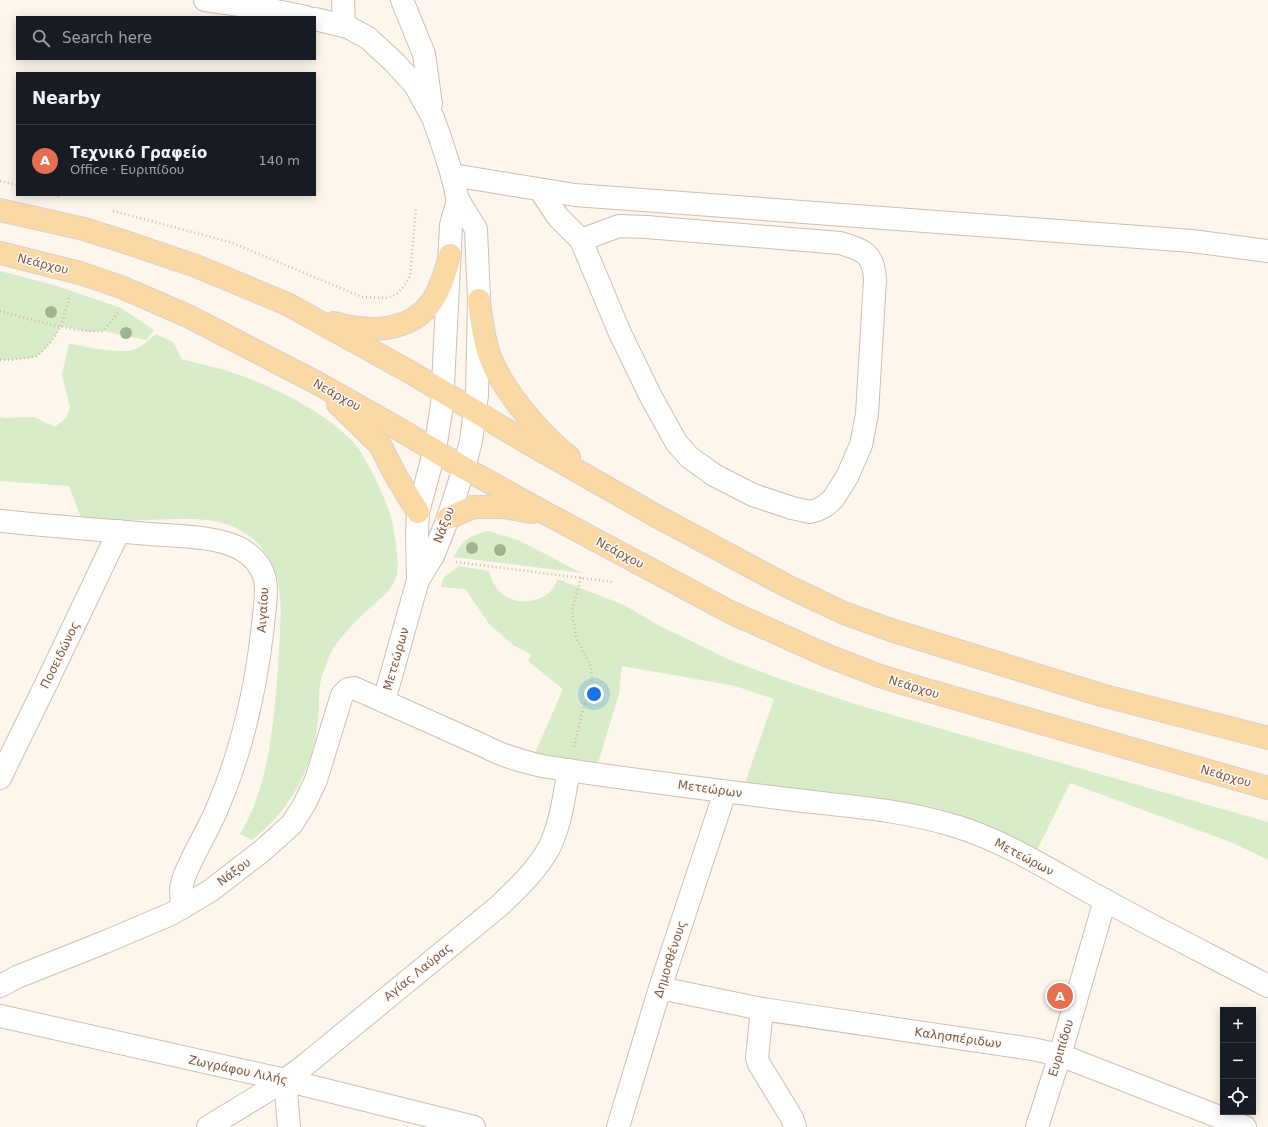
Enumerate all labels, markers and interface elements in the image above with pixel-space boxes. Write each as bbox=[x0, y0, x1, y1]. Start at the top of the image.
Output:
search box bbox=[16, 16, 316, 60]
icon: search bbox=[30, 27, 52, 49]
text: Search here bbox=[62, 29, 152, 47]
text: Nearby bbox=[32, 88, 101, 108]
text: Τεχνικό Γραφείο bbox=[70, 144, 207, 162]
text: A bbox=[40, 153, 50, 168]
text: 140 m bbox=[258, 153, 300, 168]
text: Office · Ευριπίδου bbox=[70, 162, 184, 177]
street label: Νεάρχου bbox=[16, 251, 70, 277]
street label: Νεάρχου bbox=[311, 376, 363, 414]
street label: Νάξου bbox=[431, 505, 457, 545]
street label: Νεάρχου bbox=[594, 535, 646, 571]
street label: Αιγαίου bbox=[254, 587, 272, 633]
street label: Ποσειδώνος bbox=[38, 619, 82, 691]
street label: Μετεώρων bbox=[380, 626, 412, 692]
street label: Νεάρχου bbox=[887, 673, 941, 701]
your location bbox=[584, 684, 604, 704]
street label: Νεάρχου bbox=[1199, 762, 1253, 790]
street label: Μετεώρων bbox=[677, 778, 743, 800]
street label: Μετεώρων bbox=[992, 836, 1056, 879]
street label: Νάξου bbox=[215, 855, 253, 889]
street label: Δημοσθένους bbox=[651, 919, 689, 999]
street label: Αγίας Λαύρας bbox=[381, 940, 455, 1004]
pin: A bbox=[1047, 981, 1073, 1011]
map controls bbox=[1220, 1007, 1256, 1115]
button: + bbox=[1220, 1007, 1256, 1043]
street label: Ευριπίδου bbox=[1046, 1018, 1076, 1078]
street label: Καλησπέριδων bbox=[914, 1025, 1003, 1051]
button: − bbox=[1220, 1043, 1256, 1079]
street label: Ζωγράφου Λιλής bbox=[187, 1053, 289, 1087]
button: locate bbox=[1220, 1079, 1256, 1115]

